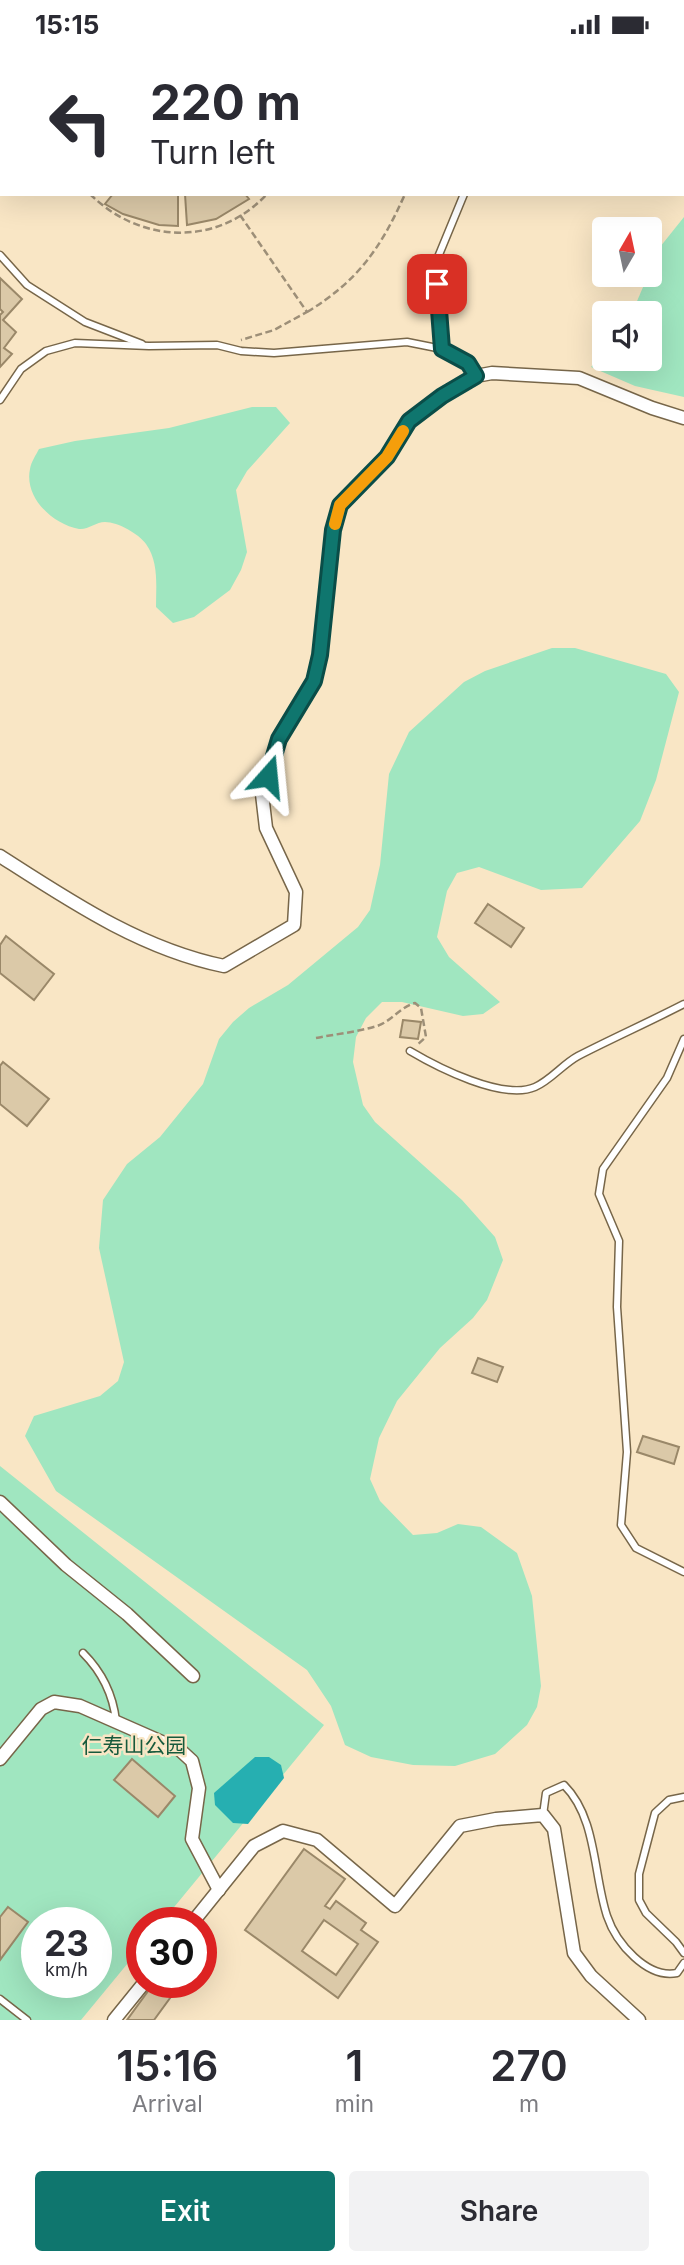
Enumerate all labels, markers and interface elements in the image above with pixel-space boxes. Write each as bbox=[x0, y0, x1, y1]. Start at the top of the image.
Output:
text: 15:15 bbox=[35, 9, 99, 40]
text: 220 m bbox=[150, 73, 301, 132]
icon: left bbox=[35, 77, 126, 168]
text: Turn left bbox=[150, 133, 275, 172]
north arrow bbox=[592, 217, 662, 287]
map controls bbox=[592, 217, 662, 371]
pin bbox=[407, 254, 467, 314]
icon: arrive bbox=[418, 265, 456, 303]
button: sound bbox=[592, 301, 662, 371]
position arrow bbox=[231, 739, 305, 813]
park label: 仁寿山公园 bbox=[82, 1733, 187, 1758]
speed limit sign: 30 bbox=[126, 1907, 217, 1998]
text: 23 bbox=[44, 1922, 89, 1964]
text: km/h bbox=[45, 1959, 88, 1980]
text: 15:16 bbox=[116, 2040, 218, 2091]
text: 1 bbox=[346, 2040, 363, 2091]
text: 270 bbox=[490, 2040, 568, 2091]
text: Arrival bbox=[132, 2090, 203, 2118]
text: min bbox=[335, 2090, 374, 2118]
text: m bbox=[519, 2090, 539, 2118]
button: Exit bbox=[35, 2171, 335, 2251]
button: Share bbox=[349, 2171, 649, 2251]

